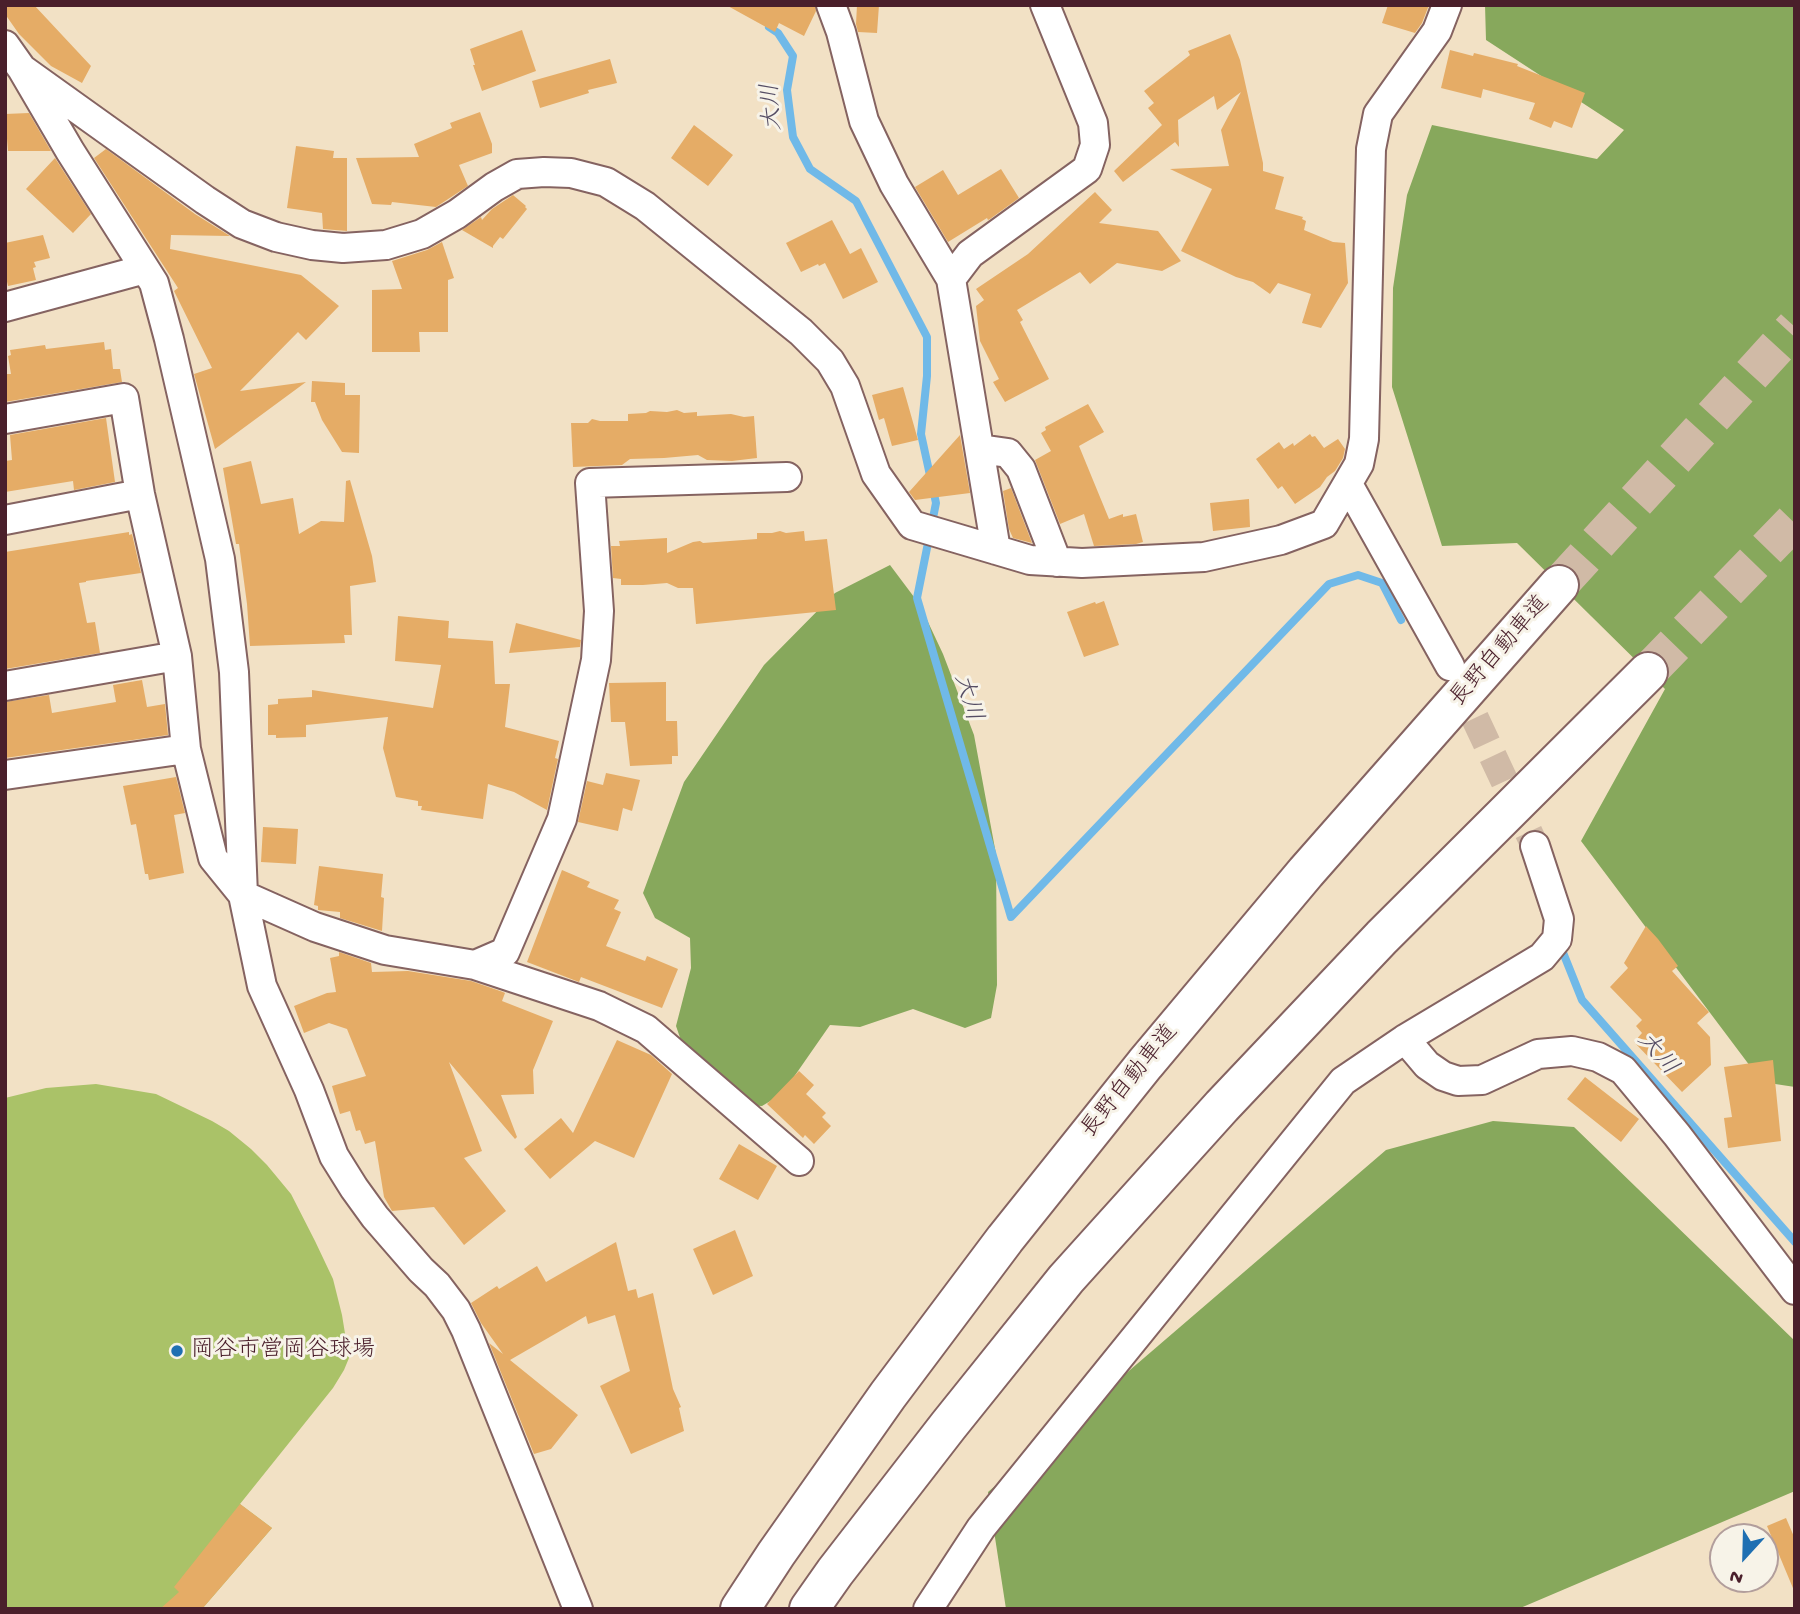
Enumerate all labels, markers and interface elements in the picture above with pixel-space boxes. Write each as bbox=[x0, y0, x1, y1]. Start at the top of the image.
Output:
water label: 大川 bbox=[758, 82, 790, 132]
street label: 長野自動車道 bbox=[1445, 591, 1557, 713]
water label: 大川 bbox=[946, 671, 986, 725]
street label: 長野自動車道 bbox=[1077, 1020, 1185, 1144]
water label: 大川 bbox=[1629, 1027, 1683, 1083]
place label: 岡谷市営岡谷球場 bbox=[191, 1337, 375, 1365]
marker: 岡谷市営岡谷球場 bbox=[169, 1343, 185, 1359]
north arrow bbox=[1709, 1523, 1779, 1593]
text: N bbox=[1727, 1563, 1747, 1589]

